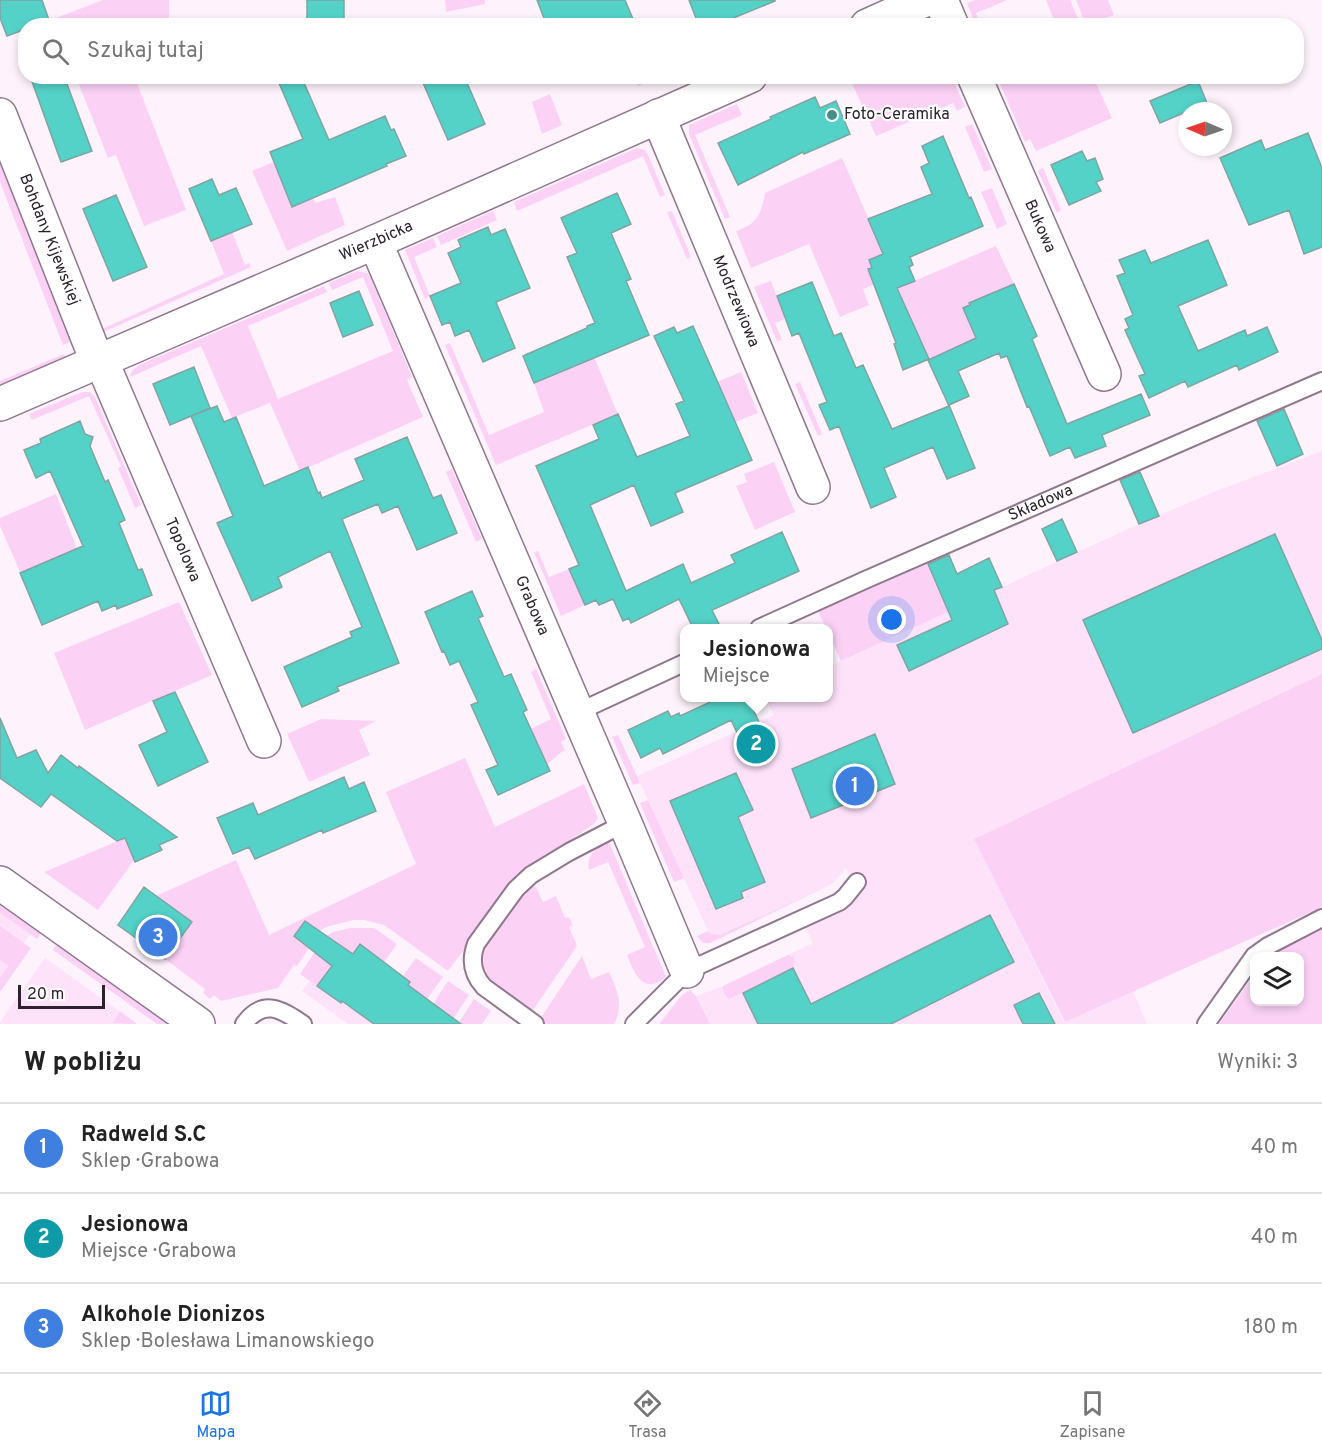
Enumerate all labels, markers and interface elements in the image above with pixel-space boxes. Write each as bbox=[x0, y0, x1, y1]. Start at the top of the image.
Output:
search box bbox=[18, 18, 1304, 84]
icon: search bbox=[39, 35, 72, 68]
text: Szukaj tutaj bbox=[87, 38, 204, 65]
north arrow bbox=[1178, 102, 1232, 156]
place label: Foto-Ceramika bbox=[844, 105, 950, 125]
marker: Foto-Ceramika bbox=[825, 108, 839, 122]
street label: Bohdany Kijewskiej bbox=[14, 171, 84, 308]
street label: Bukowa bbox=[1019, 197, 1060, 256]
street label: Wierzbicka bbox=[337, 216, 416, 266]
street label: Modrzewiowa bbox=[707, 253, 764, 350]
street label: Składowa bbox=[1005, 481, 1076, 526]
street label: Topolowa bbox=[160, 515, 205, 585]
street label: Grabowa bbox=[510, 573, 553, 639]
your location bbox=[877, 605, 906, 634]
popup bbox=[680, 624, 833, 702]
text: Jesionowa bbox=[703, 637, 810, 664]
text: Miejsce bbox=[703, 664, 770, 690]
pin: 2 bbox=[736, 722, 776, 766]
pin: 1 bbox=[836, 764, 874, 808]
pin: 3 bbox=[138, 914, 178, 960]
map controls bbox=[1250, 952, 1304, 1006]
button: layers bbox=[1250, 952, 1304, 1006]
scale bar bbox=[18, 982, 105, 1010]
text: 20 m bbox=[27, 985, 64, 1005]
text: W pobliżu bbox=[24, 1047, 142, 1080]
text: Wyniki: 3 bbox=[1217, 1050, 1298, 1076]
text: Radweld S.C bbox=[81, 1122, 206, 1149]
text: 1 bbox=[40, 1135, 48, 1161]
text: 40 m bbox=[1251, 1135, 1298, 1161]
text: Sklep · Grabowa bbox=[81, 1149, 219, 1175]
text: Jesionowa bbox=[81, 1212, 189, 1239]
text: 2 bbox=[37, 1225, 50, 1251]
text: 40 m bbox=[1251, 1225, 1298, 1251]
text: Miejsce · Grabowa bbox=[81, 1239, 236, 1265]
text: Alkohole Dionizos bbox=[81, 1302, 265, 1329]
text: 3 bbox=[38, 1315, 50, 1341]
text: 180 m bbox=[1244, 1315, 1298, 1341]
text: Sklep · Bolesława Limanowskiego bbox=[81, 1329, 374, 1355]
tab: Mapa bbox=[197, 1387, 235, 1443]
tab: Trasa bbox=[628, 1387, 666, 1443]
tab: Zapisane bbox=[1059, 1387, 1125, 1443]

